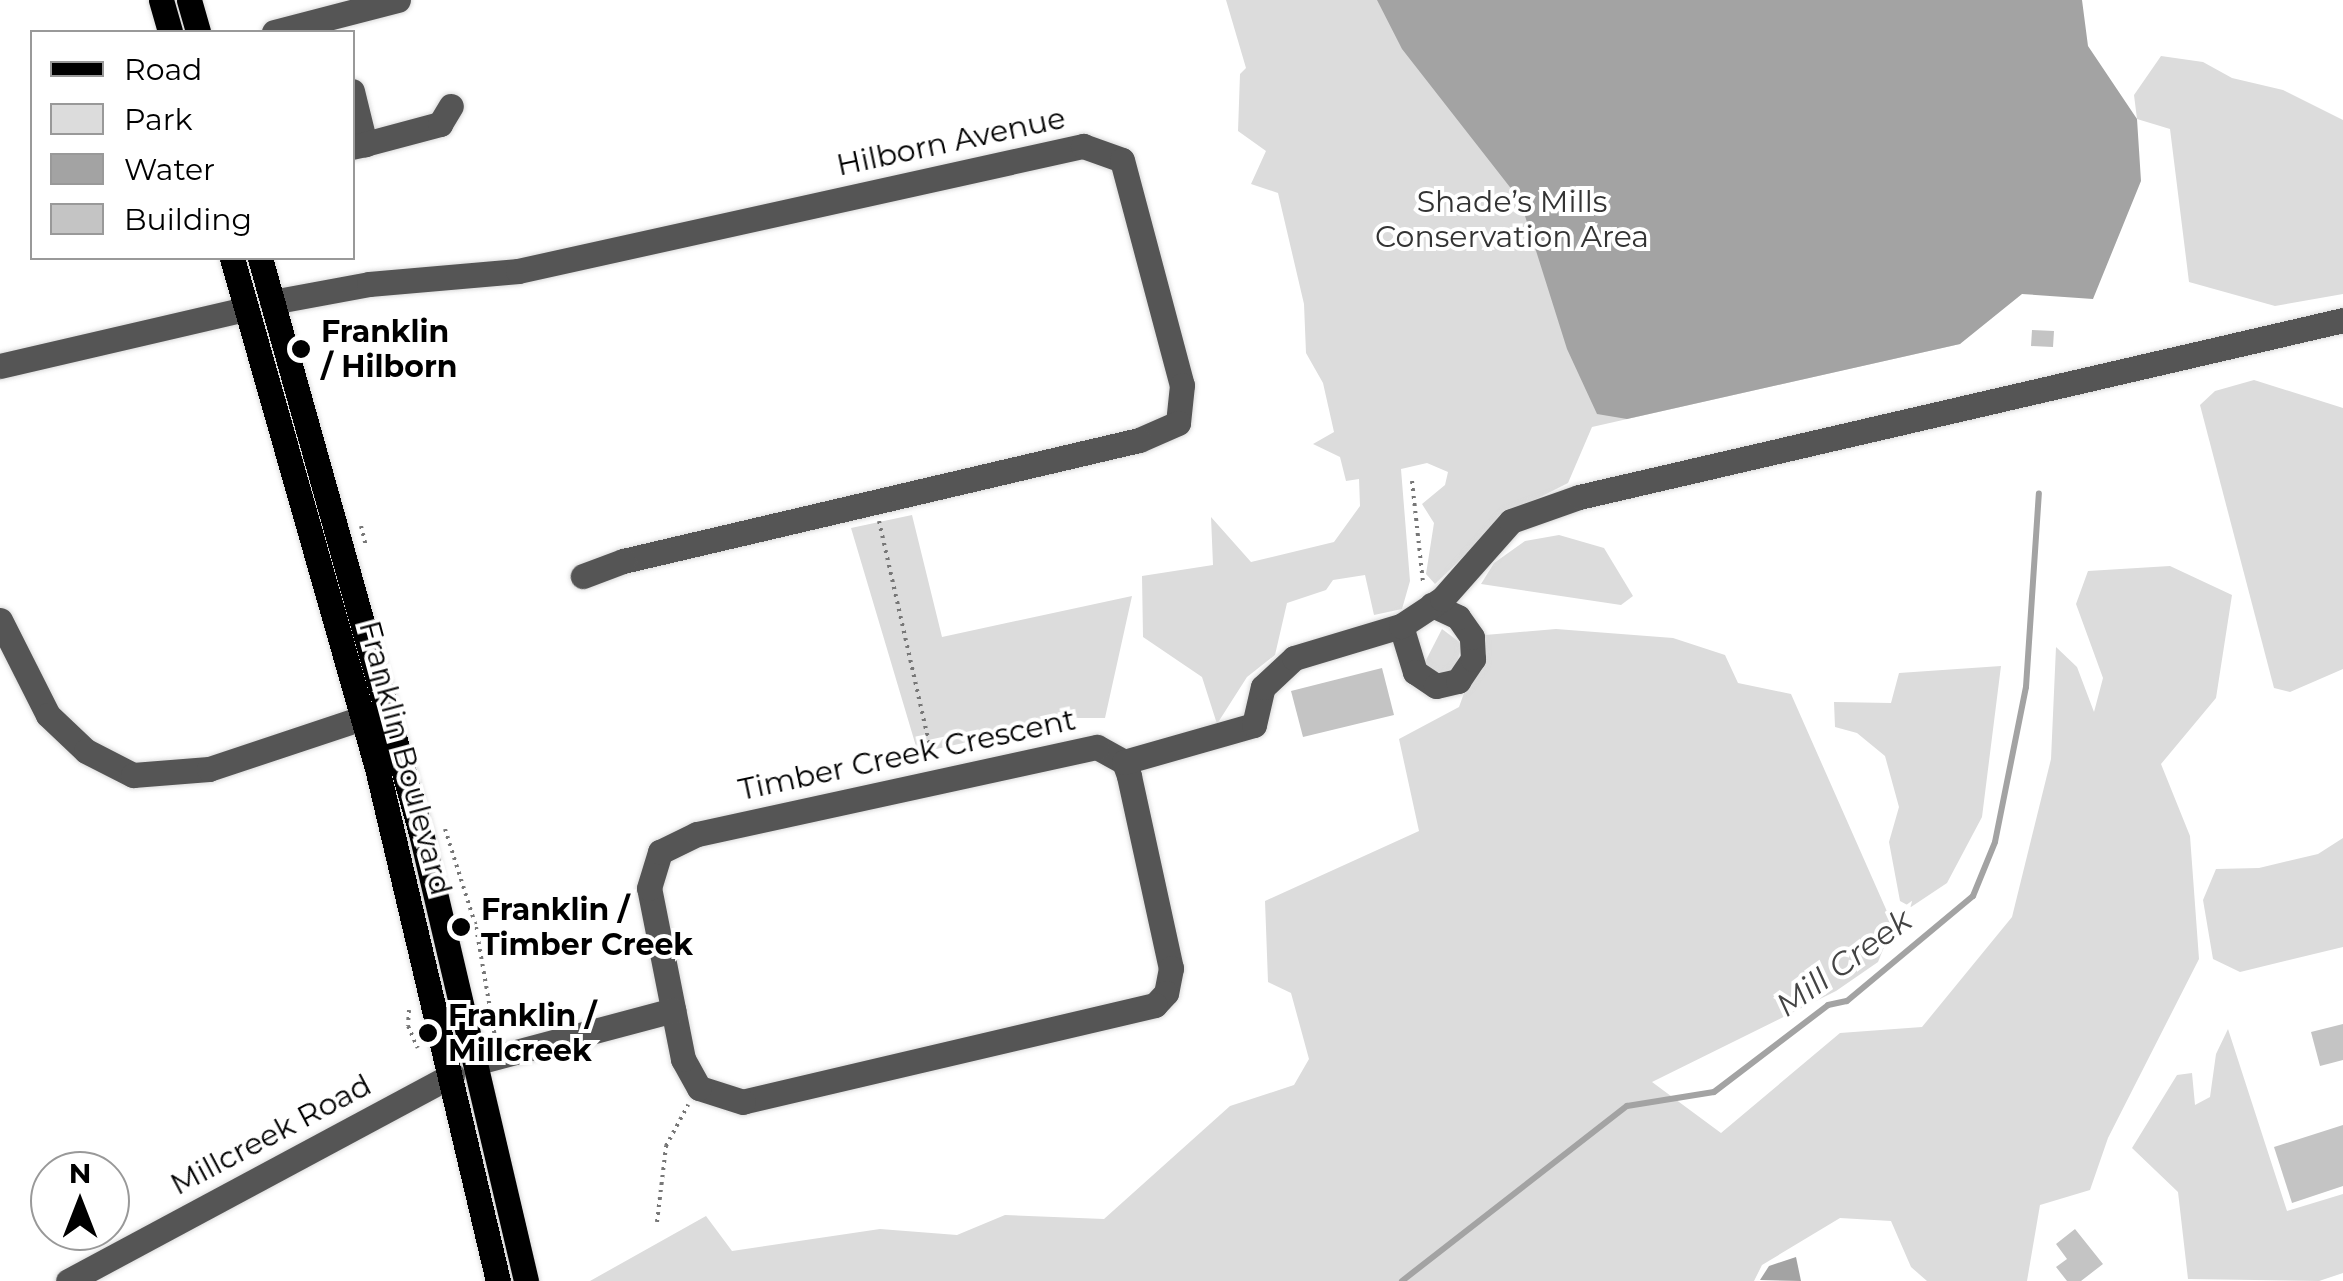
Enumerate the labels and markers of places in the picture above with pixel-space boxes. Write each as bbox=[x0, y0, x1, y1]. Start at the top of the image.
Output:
place label: Franklin / Hilborn bbox=[321, 314, 457, 384]
marker: Franklin / Hilborn bbox=[290, 338, 312, 360]
place label: Franklin / Timber Creek bbox=[481, 892, 693, 962]
marker: Franklin / Timber Creek bbox=[450, 916, 472, 938]
place label: Franklin / Millcreek bbox=[448, 998, 597, 1068]
marker: Franklin / Millcreek bbox=[417, 1022, 439, 1044]

